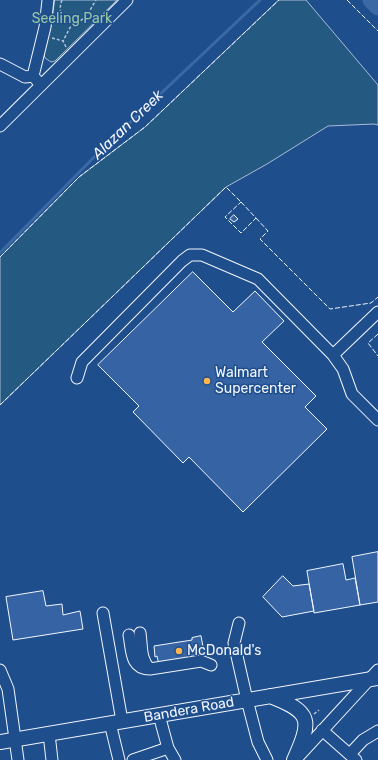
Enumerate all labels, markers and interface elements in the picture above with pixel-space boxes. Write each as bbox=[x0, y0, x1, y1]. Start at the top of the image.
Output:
park label: Seeling Park bbox=[32, 11, 112, 27]
water label: Alazan Creek bbox=[89, 87, 167, 163]
place label: Walmart Supercenter bbox=[215, 365, 296, 398]
marker: Walmart Supercenter bbox=[202, 376, 212, 386]
place label: McDonald's bbox=[187, 643, 261, 659]
marker: McDonald's bbox=[174, 646, 184, 656]
street label: Bandera Road bbox=[143, 694, 235, 726]

